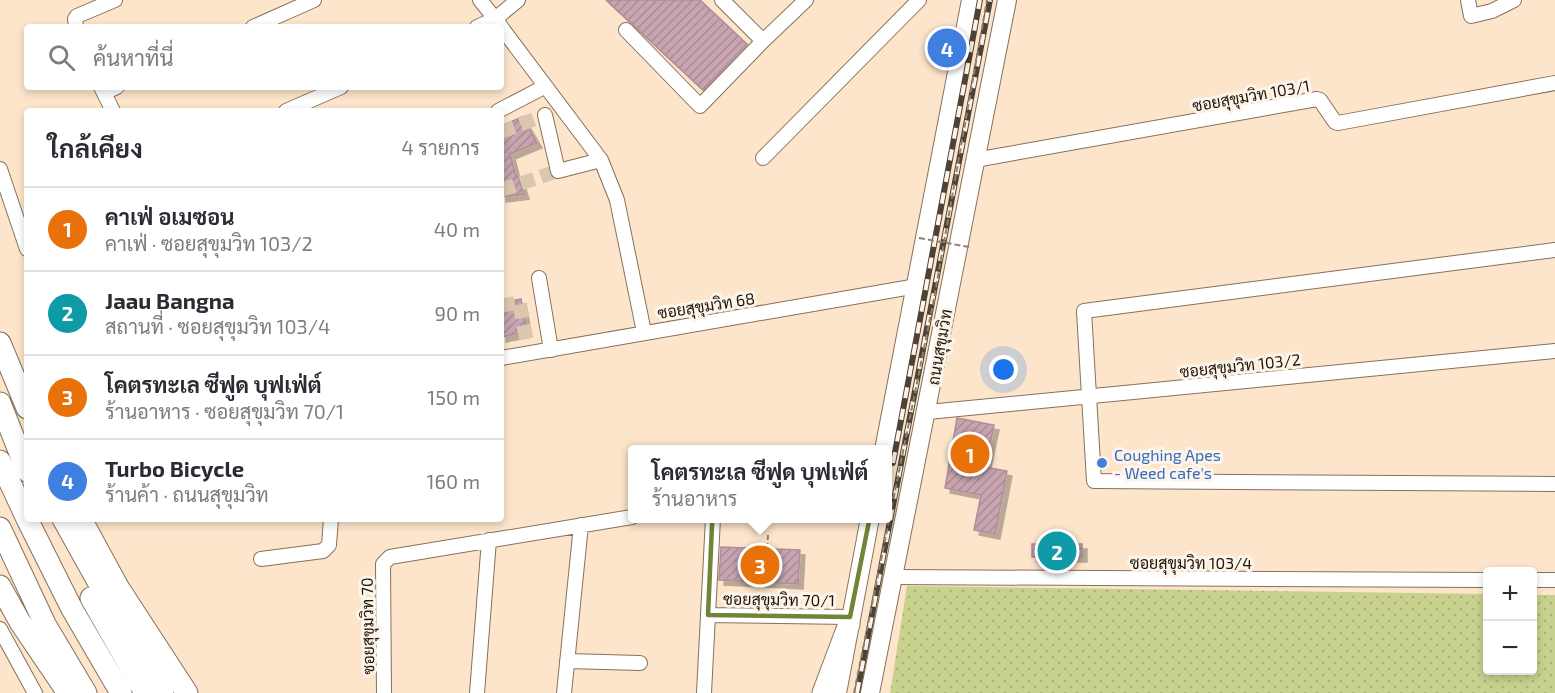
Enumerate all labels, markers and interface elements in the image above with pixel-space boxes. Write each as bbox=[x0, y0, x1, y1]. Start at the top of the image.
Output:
search box bbox=[24, 24, 504, 90]
pin: 4 bbox=[928, 26, 966, 70]
icon: search bbox=[45, 41, 78, 74]
text: ค้นหาที่นี่ bbox=[93, 44, 173, 70]
street label: ซอยสุขุมวิท 103/1 bbox=[1191, 75, 1312, 118]
text: ใกล้เคียง bbox=[48, 132, 143, 163]
text: 4 รายการ bbox=[402, 135, 480, 159]
text: คาเฟ่ อเมซอน bbox=[105, 203, 235, 229]
text: 1 bbox=[63, 217, 72, 241]
text: 40 m bbox=[434, 217, 480, 241]
text: คาเฟ่ · ซอยสุขุมวิท 103/2 bbox=[105, 231, 313, 255]
text: Jaau Bangna bbox=[105, 287, 234, 313]
street label: ซอยสุขุมวิท 68 bbox=[656, 288, 756, 325]
text: 2 bbox=[62, 301, 73, 325]
text: 90 m bbox=[435, 301, 480, 325]
street label: ถนนสุขุมวิท bbox=[923, 307, 958, 387]
text: สถานที่ · ซอยสุขุมวิท 103/4 bbox=[105, 314, 330, 338]
street label: ซอยสุขุมวิท 103/2 bbox=[1179, 349, 1302, 384]
your location bbox=[989, 355, 1018, 384]
text: โคตรทะเล ซีฟูด บุฟเฟ่ต์ bbox=[105, 371, 322, 397]
text: 3 bbox=[62, 385, 73, 409]
text: 150 m bbox=[427, 385, 480, 409]
text: ร้านอาหาร · ซอยสุขุมวิท 70/1 bbox=[105, 399, 344, 423]
pin: 1 bbox=[950, 432, 990, 476]
popup bbox=[628, 445, 892, 523]
place label: Coughing Apes - Weed cafe's bbox=[1114, 445, 1221, 482]
text: Turbo Bicycle bbox=[105, 455, 244, 481]
marker: Coughing Apes - Weed cafe's bbox=[1095, 456, 1109, 470]
text: โคตรทะเล ซีฟูด บุฟเฟ่ต์ bbox=[652, 458, 868, 484]
text: 4 bbox=[61, 469, 74, 493]
text: 160 m bbox=[427, 469, 480, 493]
text: ร้านค้า · ถนนสุขุมวิท bbox=[105, 482, 269, 506]
text: ร้านอาหาร bbox=[652, 486, 737, 510]
pin: 2 bbox=[1038, 528, 1076, 574]
pin: 3 bbox=[740, 542, 780, 588]
street label: ซอยสุขุมวิท 103/4 bbox=[1130, 553, 1252, 575]
map controls bbox=[1483, 567, 1537, 675]
button: + bbox=[1483, 567, 1537, 621]
street label: ซอยสุขุมวิท 70 bbox=[357, 577, 380, 675]
street label: ซอยสุขุมวิท 70/1 bbox=[723, 589, 835, 612]
button: − bbox=[1483, 621, 1537, 675]

